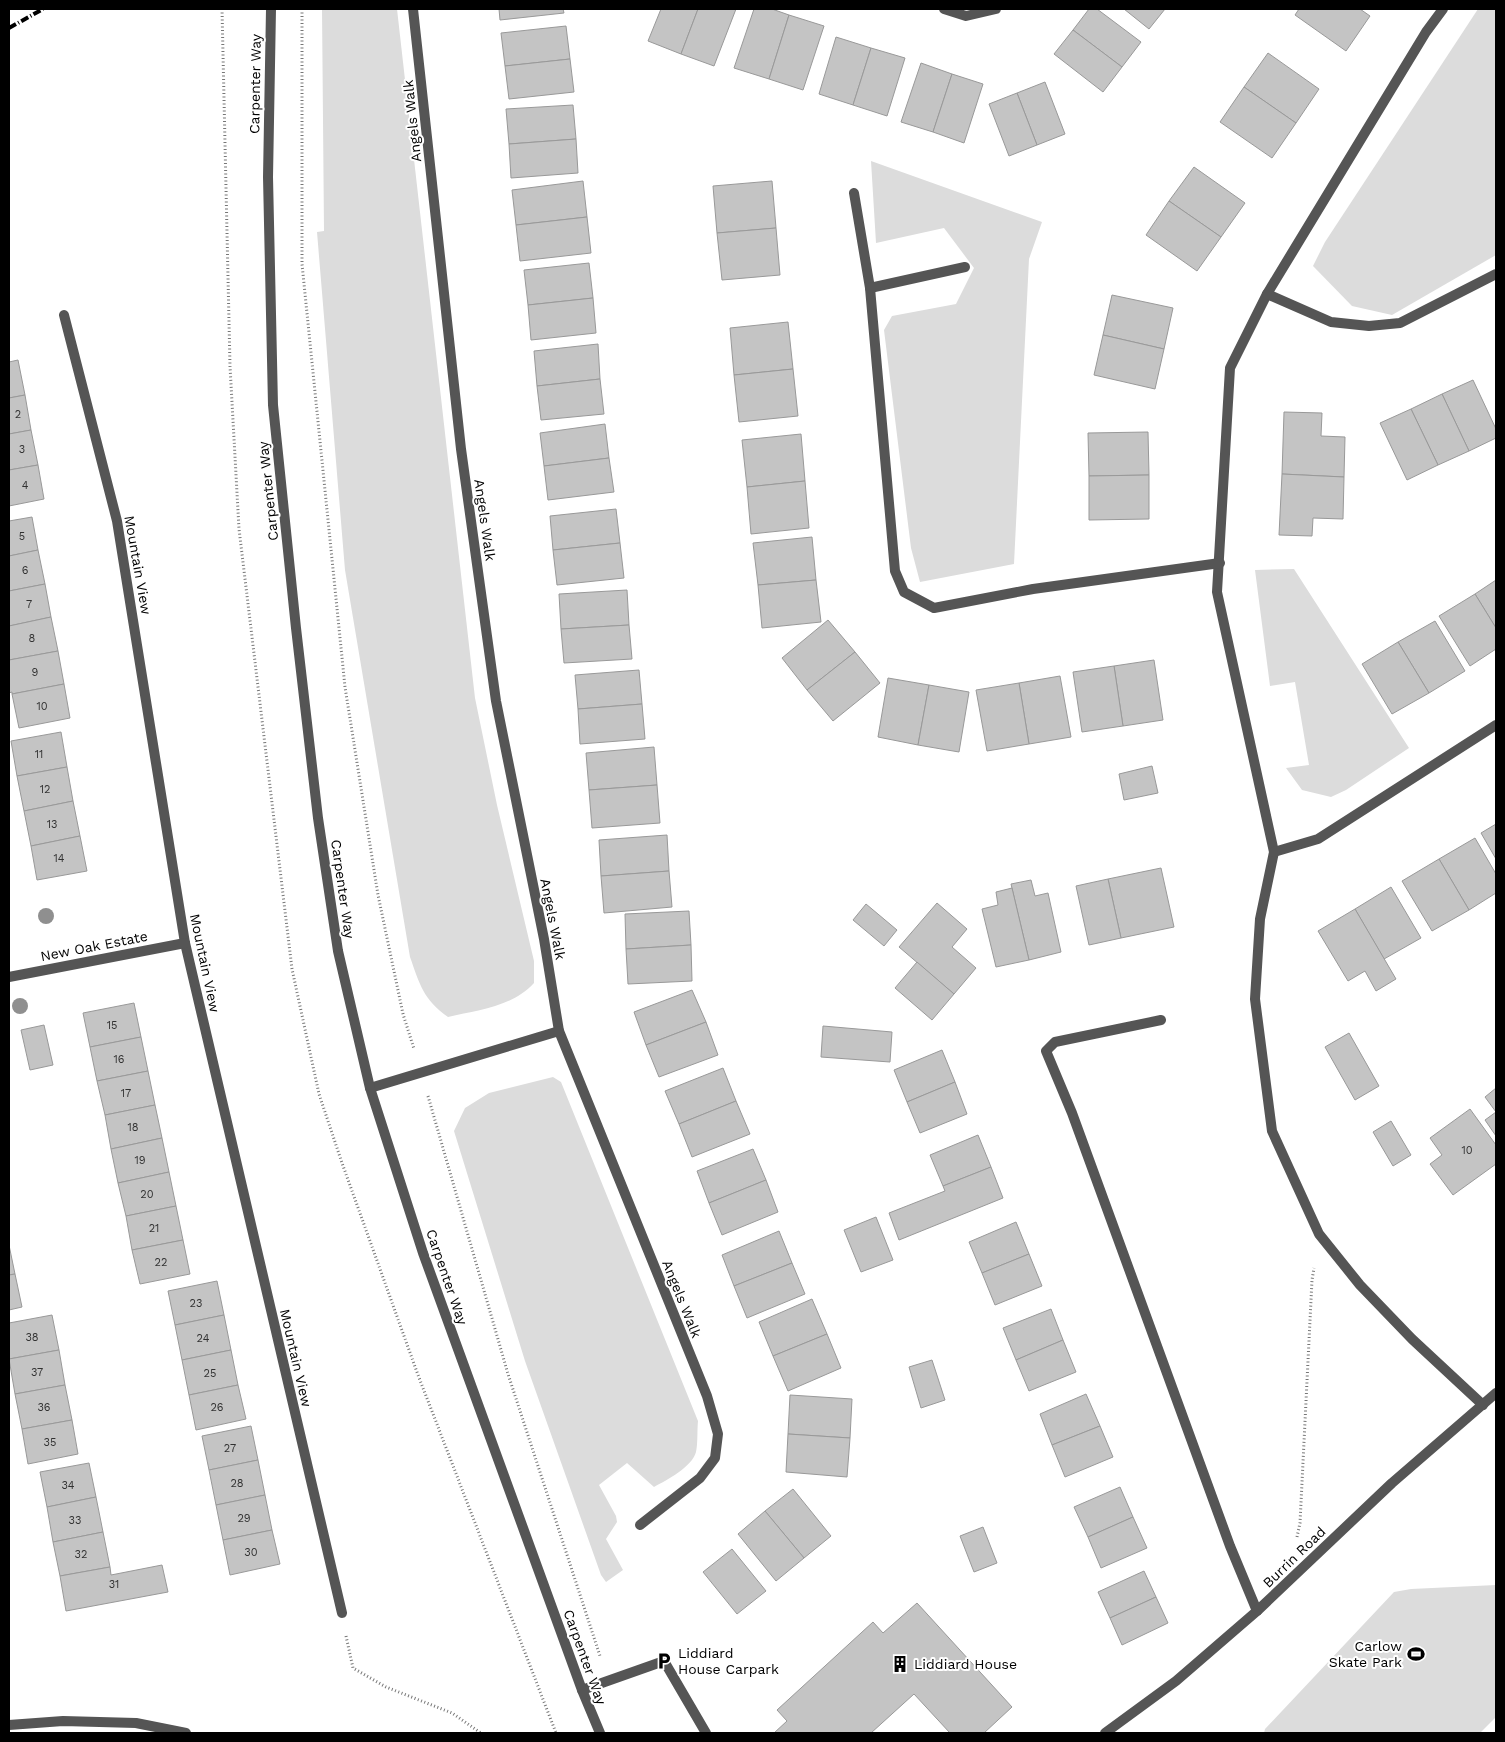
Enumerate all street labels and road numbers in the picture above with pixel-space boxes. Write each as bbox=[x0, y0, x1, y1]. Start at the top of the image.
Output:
street label: Carpenter Way bbox=[246, 33, 264, 134]
street label: Angels Walk bbox=[400, 79, 424, 163]
street label: Carpenter Way bbox=[255, 440, 281, 542]
street label: Angels Walk bbox=[471, 478, 499, 562]
street label: Mountain View bbox=[121, 514, 155, 616]
street label: Carpenter Way bbox=[328, 838, 358, 940]
street label: Angels Walk bbox=[537, 877, 569, 961]
street label: Mountain View bbox=[187, 912, 223, 1014]
street label: New Oak Estate bbox=[39, 928, 149, 964]
street label: Carpenter Way bbox=[423, 1227, 471, 1328]
street label: Angels Walk bbox=[659, 1258, 705, 1340]
street label: Mountain View bbox=[277, 1307, 315, 1409]
street label: Burrin Road bbox=[1259, 1523, 1329, 1591]
street label: Carpenter Way bbox=[560, 1607, 610, 1707]

